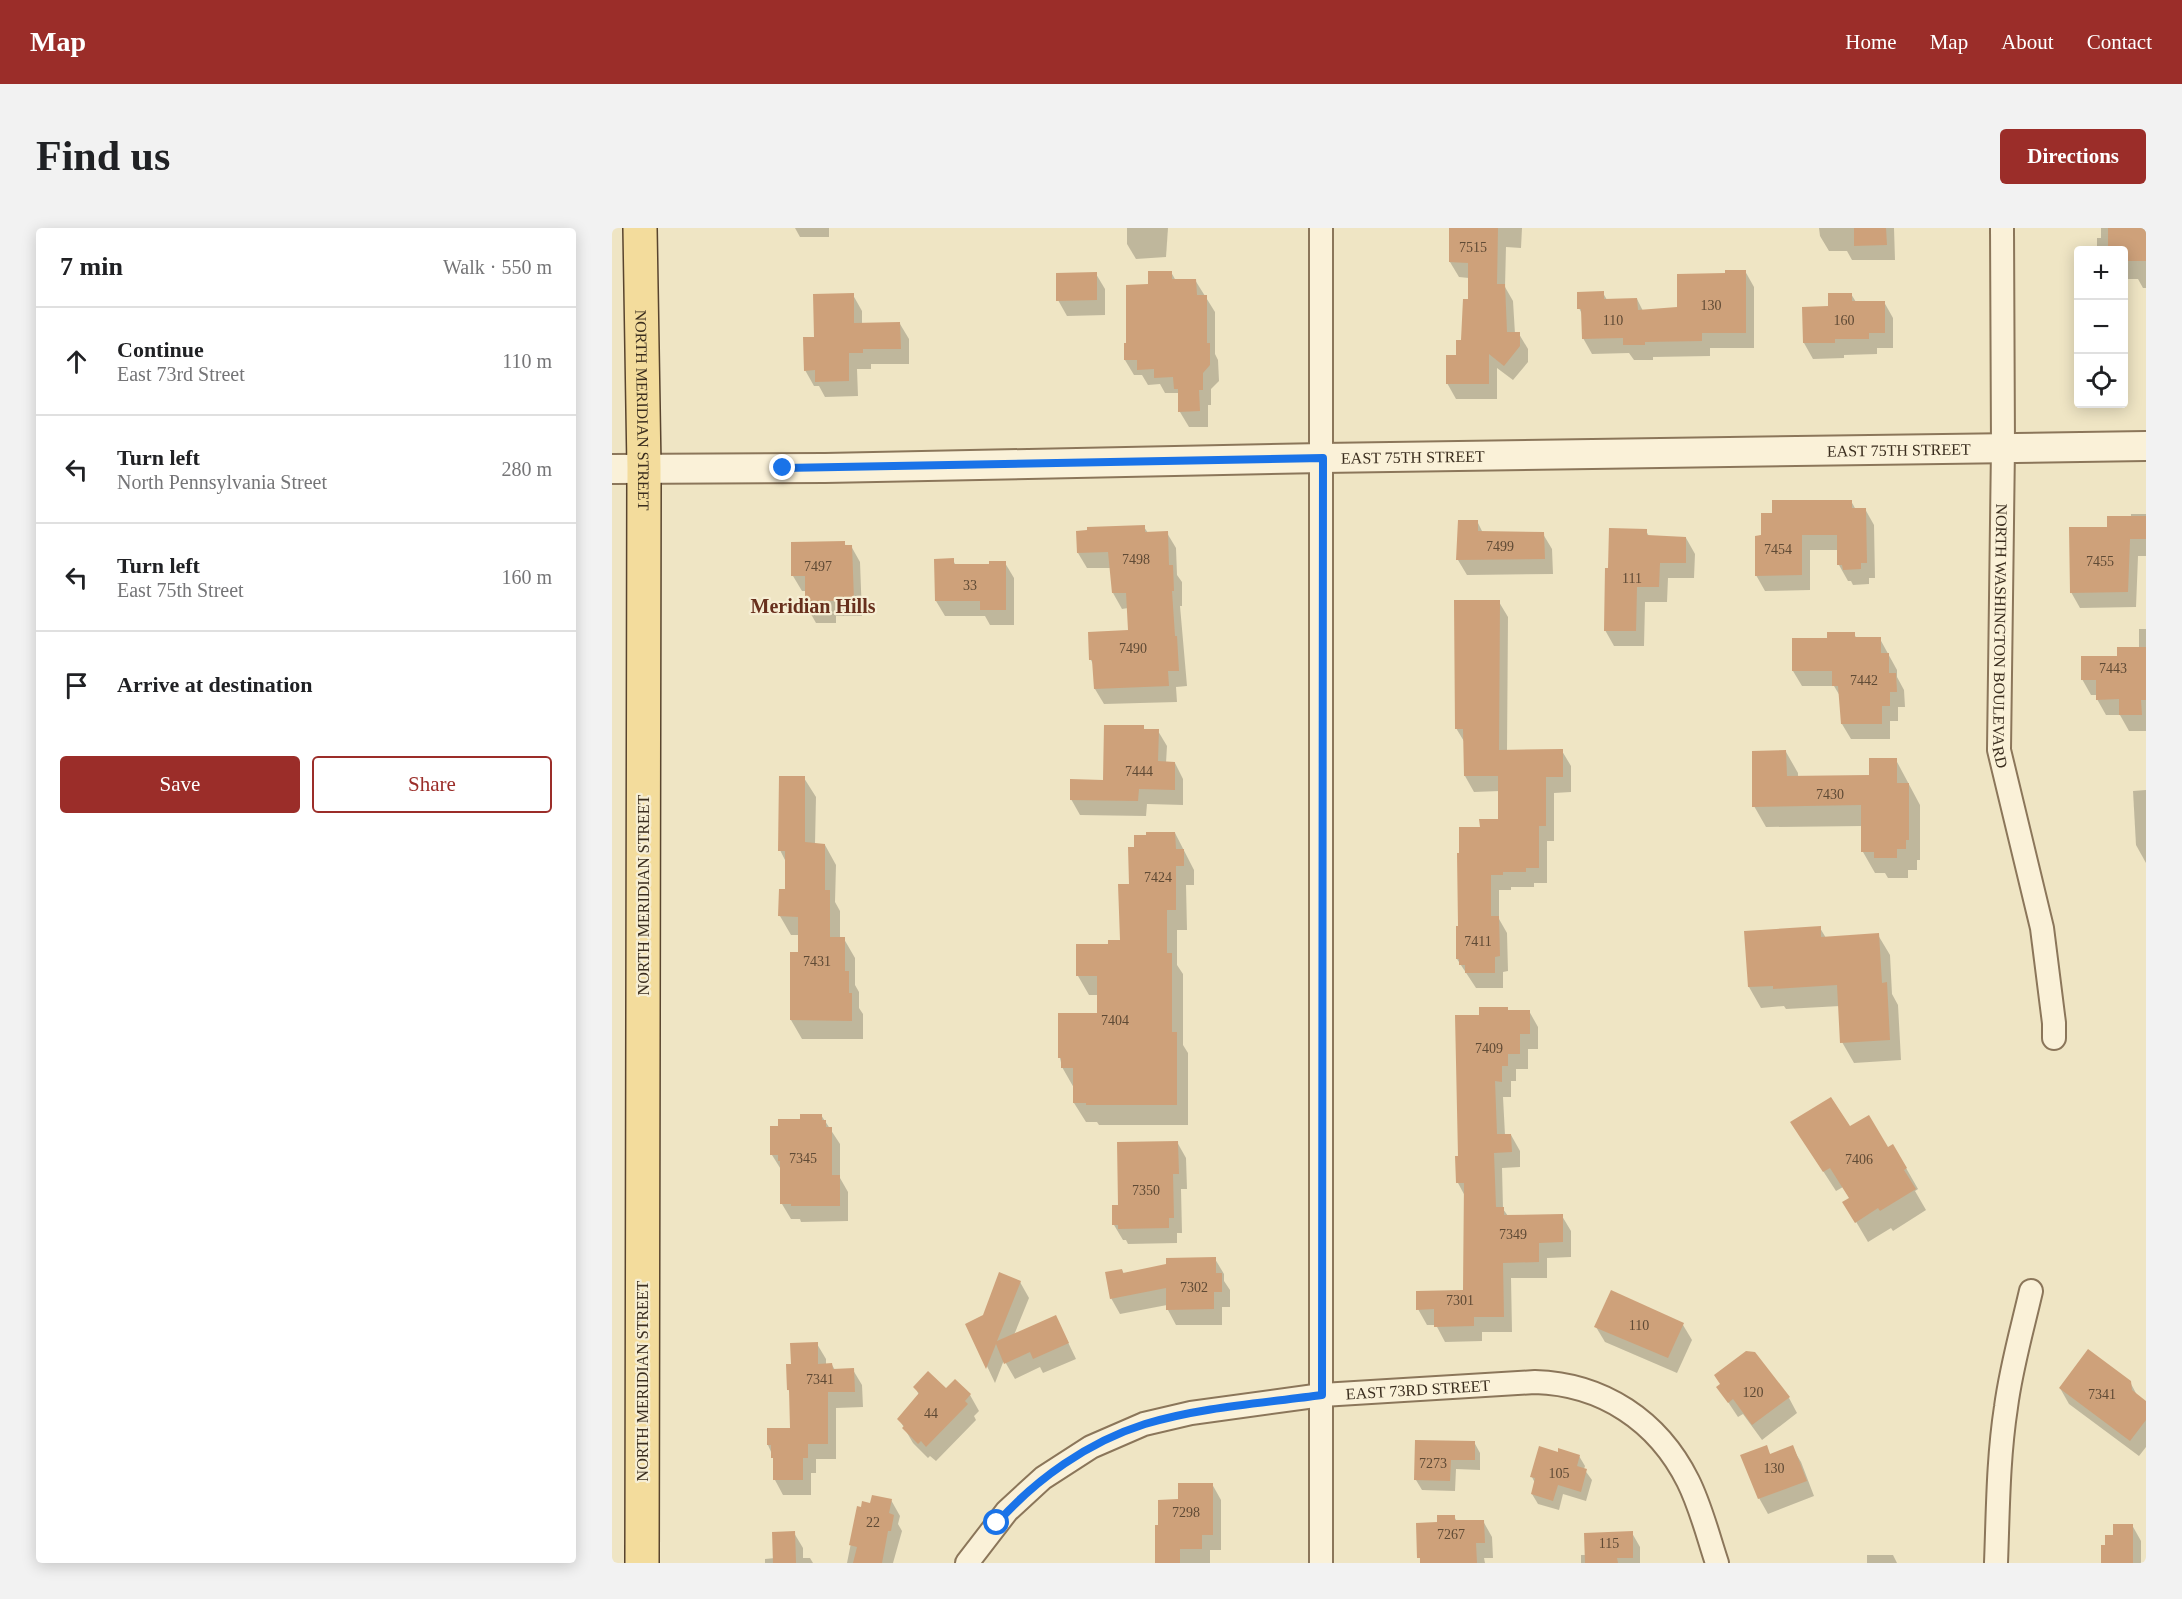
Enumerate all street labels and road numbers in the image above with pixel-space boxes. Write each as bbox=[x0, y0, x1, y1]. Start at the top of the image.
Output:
street label: NORTH MERIDIAN STREET bbox=[632, 309, 652, 511]
street label: EAST 75TH STREET bbox=[1827, 441, 1971, 460]
street label: EAST 75TH STREET bbox=[1341, 448, 1485, 467]
street label: NORTH WASHINGTON BOULEVARD bbox=[1989, 503, 2011, 770]
street label: NORTH MERIDIAN STREET bbox=[635, 794, 652, 995]
street label: NORTH MERIDIAN STREET bbox=[634, 1280, 651, 1481]
street label: EAST 73RD STREET bbox=[1345, 1377, 1491, 1403]

